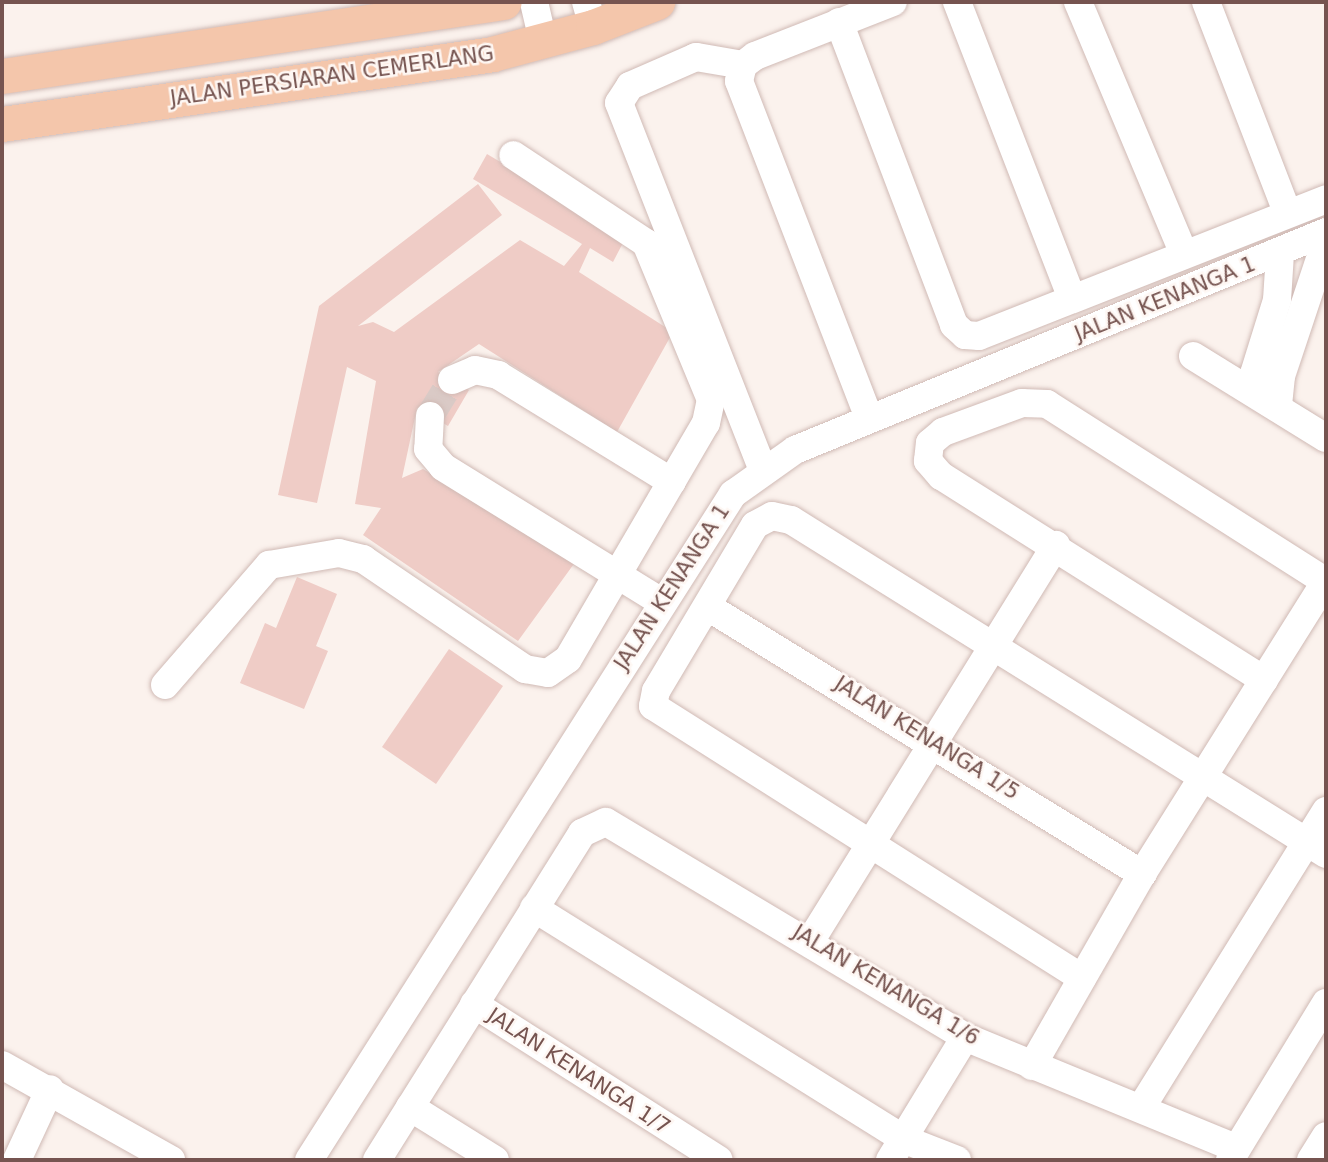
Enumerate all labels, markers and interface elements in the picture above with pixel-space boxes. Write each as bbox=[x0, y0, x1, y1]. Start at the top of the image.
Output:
street label: JALAN PERSIARAN CEMERLANG bbox=[169, 41, 495, 111]
street label: JALAN KENANGA 1 bbox=[1071, 251, 1259, 347]
street label: JALAN KENANGA 1 bbox=[609, 499, 735, 675]
street label: JALAN KENANGA 1/5 bbox=[830, 671, 1024, 805]
street label: JALAN KENANGA 1/6 bbox=[788, 919, 984, 1051]
street label: JALAN KENANGA 1/7 bbox=[483, 1002, 675, 1140]

